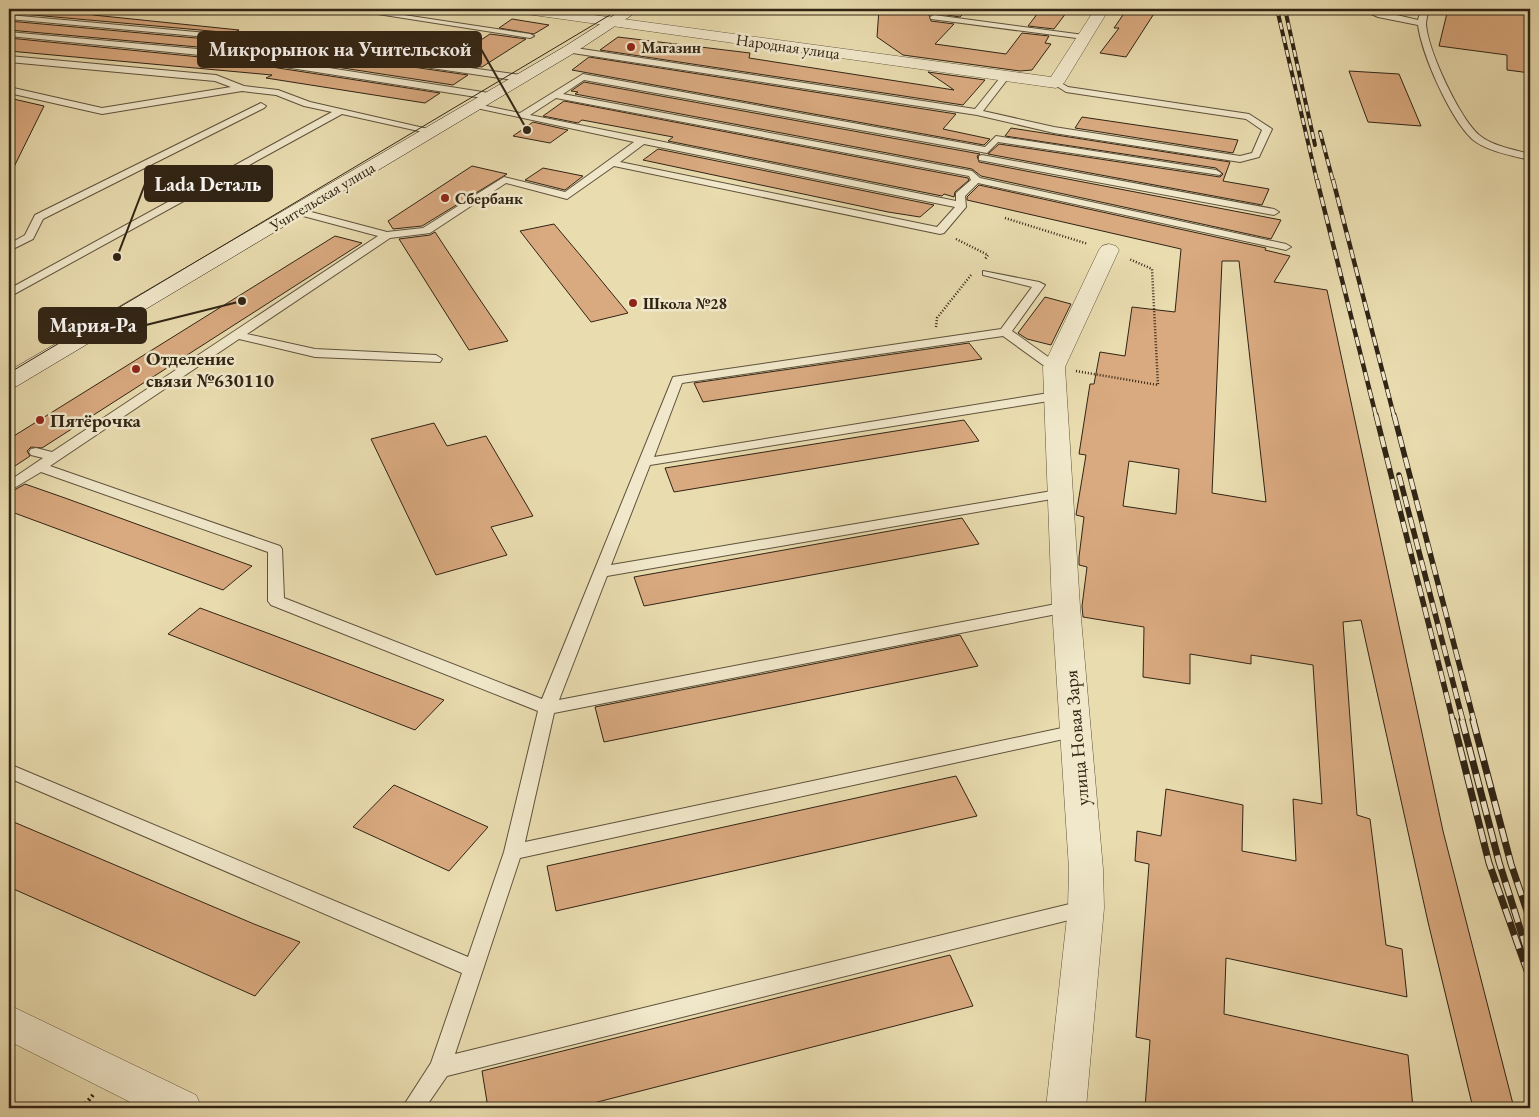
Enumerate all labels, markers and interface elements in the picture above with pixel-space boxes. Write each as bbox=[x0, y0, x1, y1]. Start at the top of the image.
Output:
street label: Народная улица bbox=[735, 29, 842, 64]
callout: Микрорынок на Учительской bbox=[198, 32, 481, 67]
text: Микрорынок на Учительской bbox=[208, 36, 472, 62]
place label: Магазин bbox=[641, 37, 701, 58]
marker: Магазин bbox=[625, 41, 637, 53]
street label: Учительская улица bbox=[265, 156, 379, 237]
callout: Lada Dеталь bbox=[145, 166, 272, 201]
text: Lada Dеталь bbox=[155, 171, 261, 197]
place label: Сбербанк bbox=[455, 188, 523, 209]
marker: Сбербанк bbox=[439, 192, 451, 204]
place label: Школа №28 bbox=[643, 293, 727, 314]
marker: Школа №28 bbox=[627, 297, 639, 309]
callout: Мария-Ра bbox=[39, 308, 146, 343]
text: Мария-Ра bbox=[50, 312, 137, 338]
place label: Отделение связи №630110 bbox=[146, 346, 274, 393]
marker: Отделение связи №630110 bbox=[130, 363, 142, 375]
place label: Пятёрочка bbox=[50, 408, 142, 433]
marker: Пятёрочка bbox=[34, 414, 46, 426]
street label: улица Новая Заря bbox=[1058, 669, 1095, 807]

